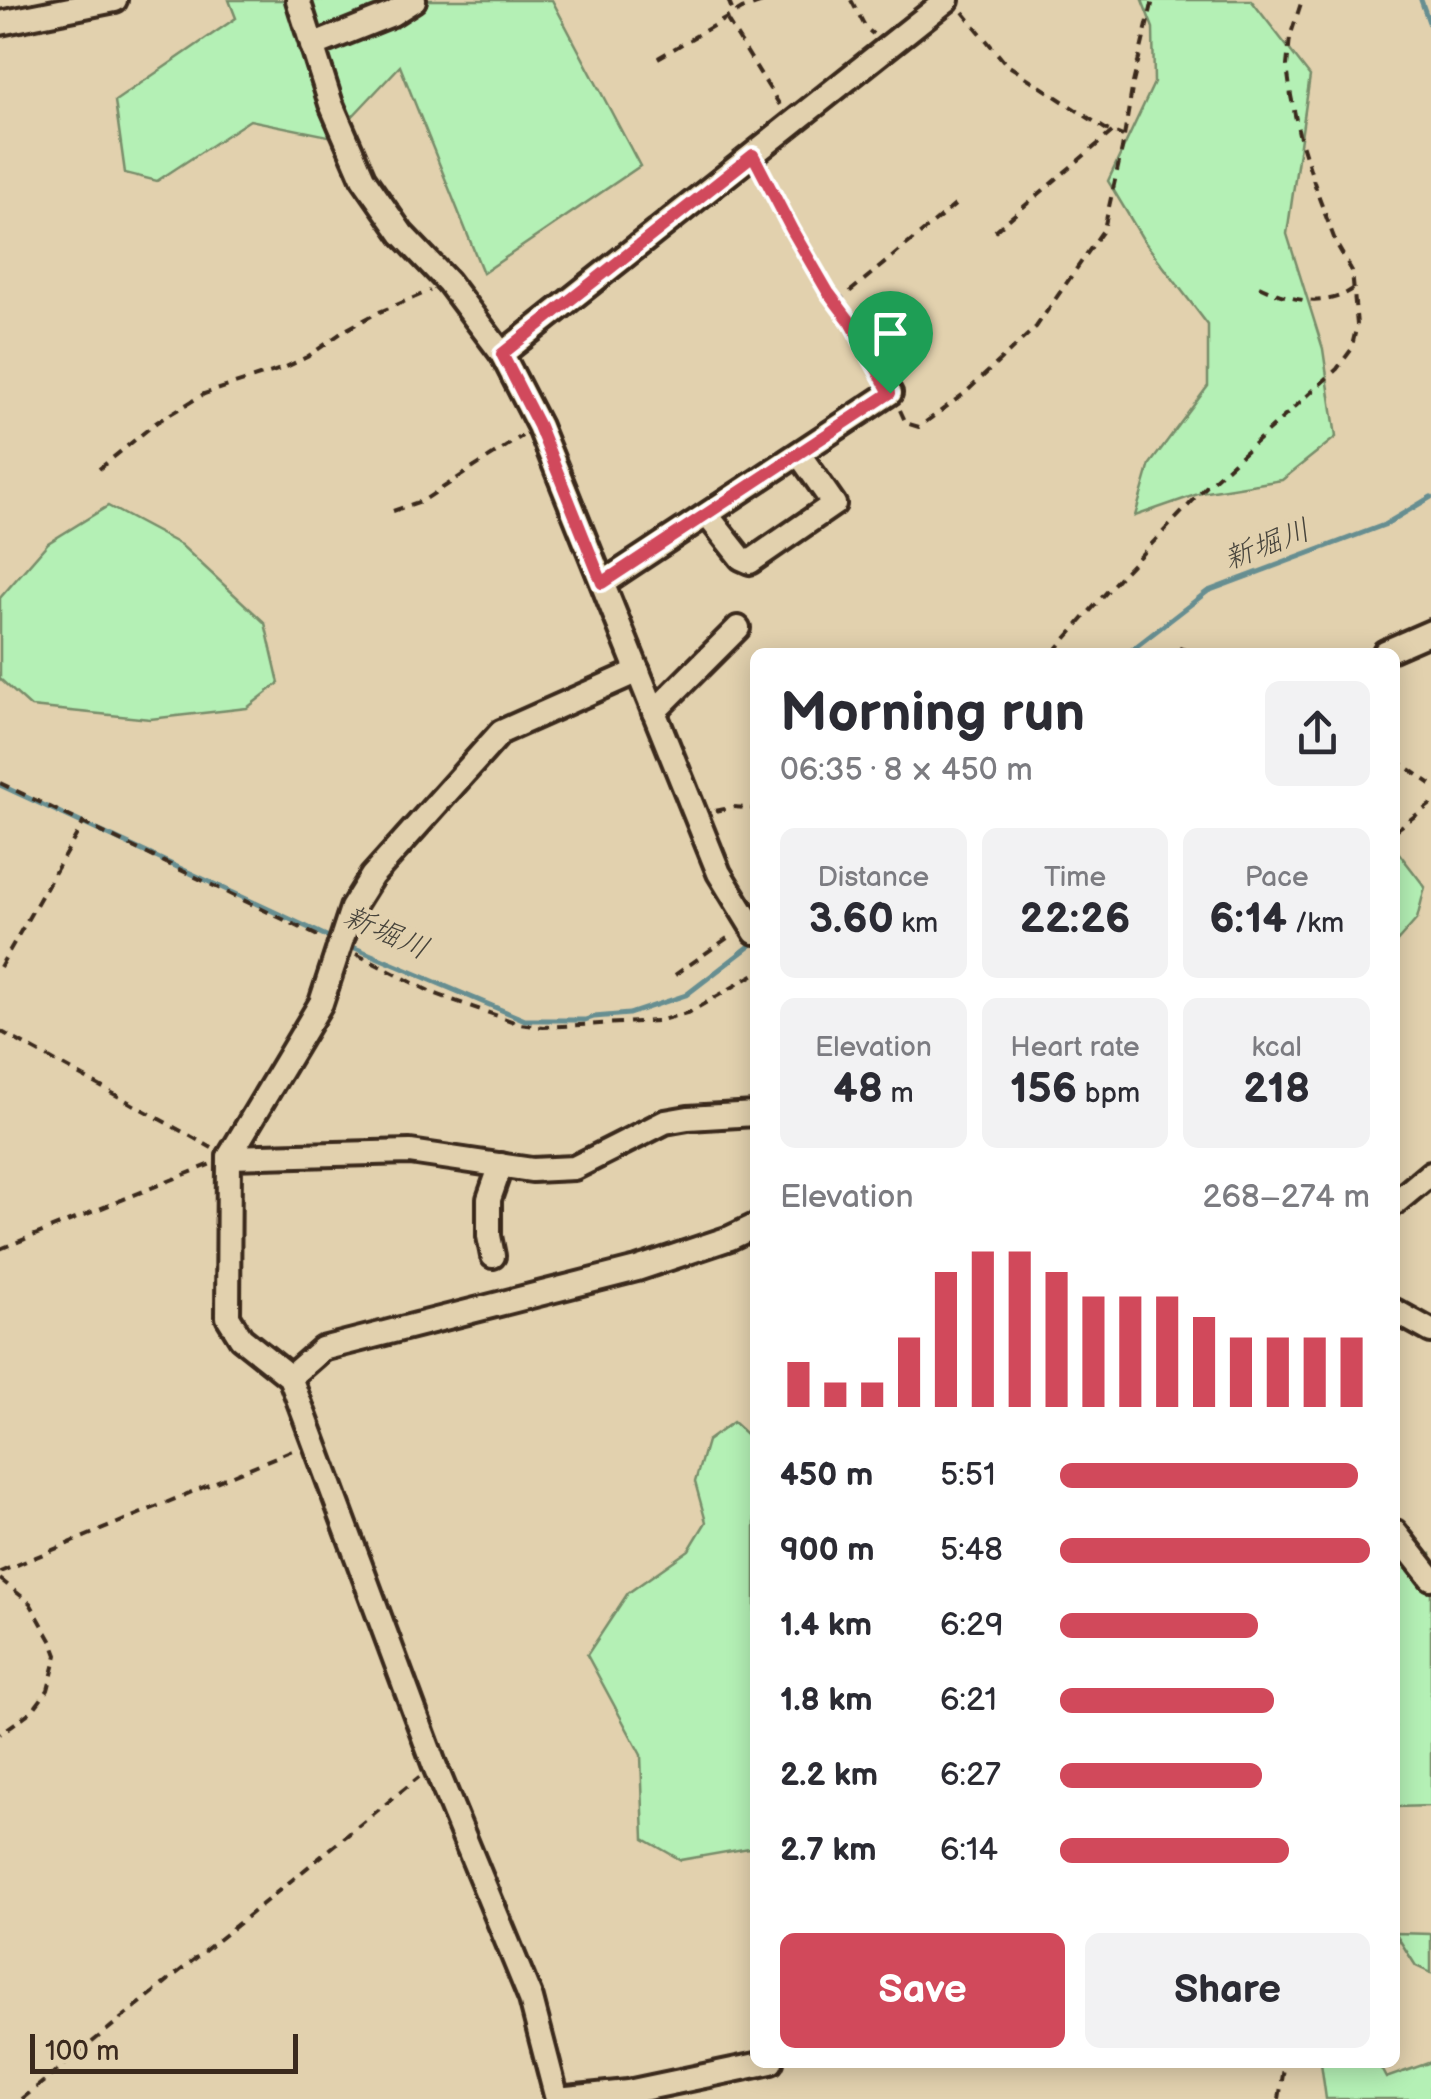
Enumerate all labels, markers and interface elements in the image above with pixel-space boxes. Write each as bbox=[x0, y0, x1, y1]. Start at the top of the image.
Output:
pin bbox=[848, 291, 933, 394]
icon: arrive bbox=[863, 306, 918, 361]
water label: 新堀川 bbox=[1219, 512, 1315, 578]
text: Morning run bbox=[780, 680, 1085, 747]
button: share bbox=[1265, 681, 1370, 786]
text: 06:35 · 8 × 450 m bbox=[780, 751, 1033, 790]
text: Distance bbox=[817, 861, 929, 894]
text: Time bbox=[1044, 861, 1106, 894]
text: Pace bbox=[1245, 861, 1309, 894]
text: 3.60 bbox=[808, 894, 894, 945]
text: 22:26 bbox=[1019, 894, 1131, 945]
text: 6:14 bbox=[1209, 894, 1287, 945]
water label: 新堀川 bbox=[338, 898, 434, 968]
text: km bbox=[894, 907, 938, 940]
text: /km bbox=[1287, 907, 1344, 940]
text: Elevation bbox=[815, 1031, 932, 1064]
text: Heart rate bbox=[1010, 1031, 1140, 1064]
text: kcal bbox=[1252, 1031, 1302, 1064]
text: 48 bbox=[833, 1064, 883, 1115]
text: 156 bbox=[1010, 1064, 1077, 1115]
text: 218 bbox=[1243, 1064, 1310, 1115]
text: m bbox=[883, 1077, 914, 1110]
text: bpm bbox=[1077, 1077, 1140, 1110]
text: Elevation bbox=[780, 1178, 913, 1217]
text: 268–274 m bbox=[1203, 1178, 1370, 1217]
text: 450 m bbox=[780, 1456, 873, 1495]
text: 5:51 bbox=[940, 1456, 996, 1495]
text: 900 m bbox=[780, 1531, 875, 1570]
text: 5:48 bbox=[940, 1531, 1003, 1570]
text: 1.4 km bbox=[780, 1606, 872, 1645]
text: 6:29 bbox=[940, 1606, 1003, 1645]
text: 1.8 km bbox=[780, 1681, 872, 1720]
text: 6:21 bbox=[940, 1681, 997, 1720]
text: 2.2 km bbox=[780, 1756, 878, 1795]
text: 6:27 bbox=[940, 1756, 1001, 1795]
text: 2.7 km bbox=[780, 1831, 877, 1870]
text: 6:14 bbox=[940, 1831, 998, 1870]
button: Save bbox=[780, 1933, 1065, 2048]
button: Share bbox=[1085, 1933, 1370, 2048]
scale bar bbox=[30, 2029, 298, 2074]
text: 100 m bbox=[45, 2035, 119, 2068]

